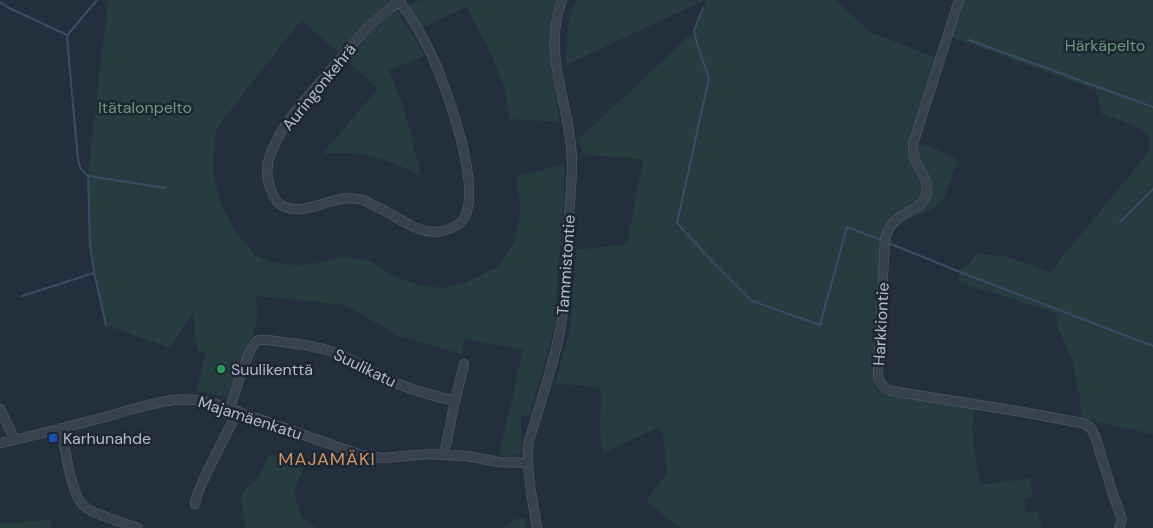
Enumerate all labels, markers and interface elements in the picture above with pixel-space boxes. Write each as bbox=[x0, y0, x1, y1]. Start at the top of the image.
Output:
park label: Härkäpelto bbox=[1065, 35, 1145, 56]
street label: Auringonkehrä bbox=[277, 39, 361, 135]
park label: Itätalonpelto bbox=[98, 97, 192, 118]
street label: Tammistontie bbox=[552, 214, 580, 316]
street label: Harkkiontie bbox=[868, 282, 894, 366]
street label: Suulikatu bbox=[330, 344, 400, 392]
place label: Suulikenttä bbox=[231, 359, 313, 380]
marker: Suulikenttä bbox=[215, 363, 227, 375]
street label: Majamäenkatu bbox=[195, 391, 305, 445]
place label: Karhunahde bbox=[63, 428, 151, 449]
marker: Karhunahde bbox=[47, 432, 59, 444]
district label: MAJAMÄKI bbox=[278, 447, 376, 471]

